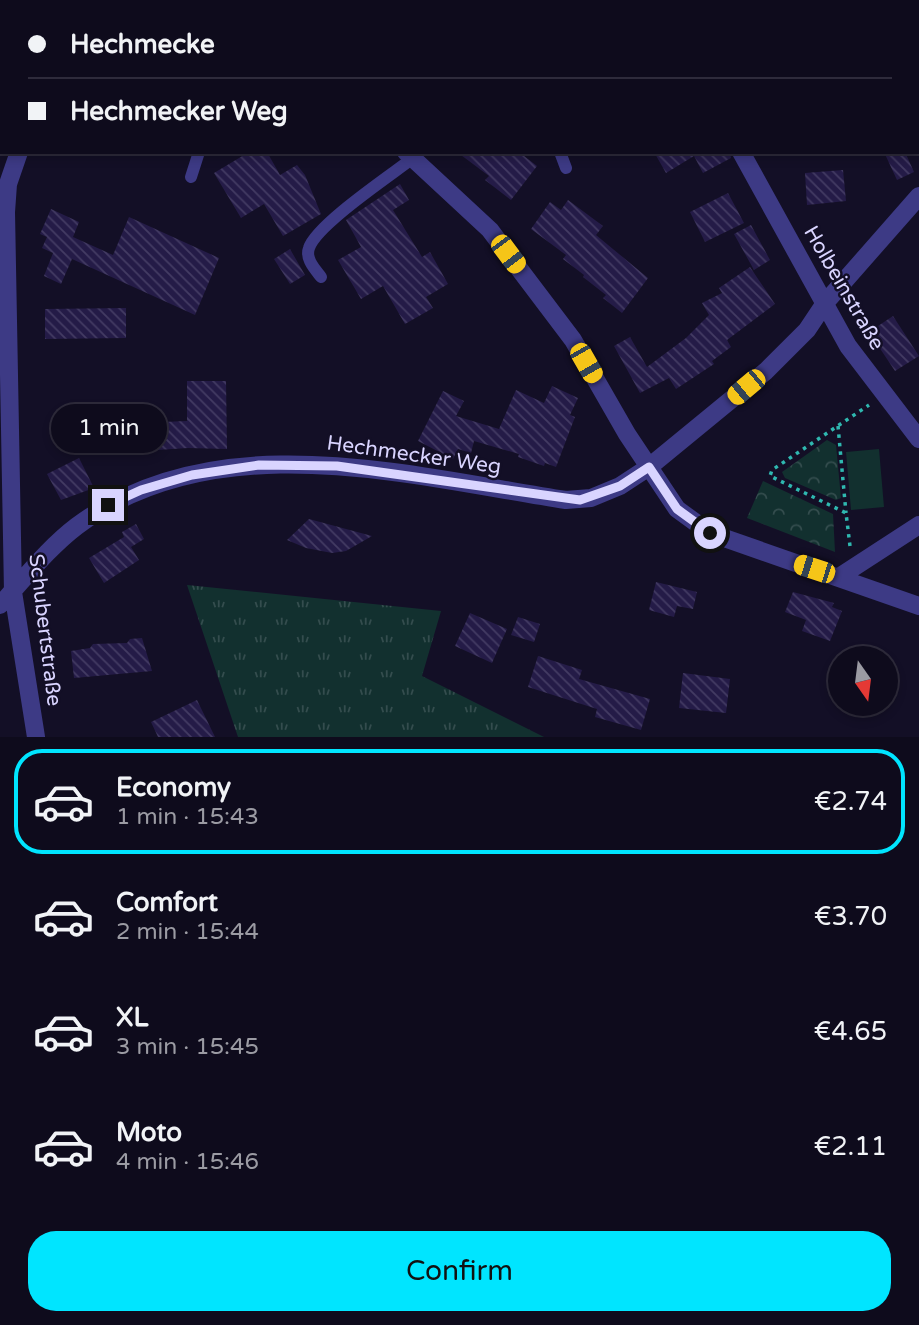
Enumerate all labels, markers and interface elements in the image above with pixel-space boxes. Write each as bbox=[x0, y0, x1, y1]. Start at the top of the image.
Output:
text: Hechmecke bbox=[70, 29, 215, 60]
text: Hechmecker Weg bbox=[70, 96, 288, 127]
street label: Holbeinstraße bbox=[798, 221, 890, 355]
car bbox=[487, 231, 530, 277]
car bbox=[567, 340, 606, 386]
car bbox=[724, 365, 769, 409]
callout: 1 min bbox=[50, 404, 166, 452]
text: 1 min bbox=[78, 414, 140, 442]
street label: Hechmecker Weg bbox=[325, 430, 503, 480]
route end bbox=[92, 489, 124, 521]
route start bbox=[694, 517, 726, 549]
street label: Schubertstraße bbox=[23, 552, 67, 708]
car bbox=[791, 553, 838, 585]
north arrow bbox=[828, 646, 898, 716]
map controls bbox=[828, 646, 898, 716]
icon: car bbox=[32, 770, 95, 833]
text: Economy bbox=[116, 772, 231, 803]
text: €2.74 bbox=[814, 786, 887, 817]
text: 1 min · 15:43 bbox=[116, 803, 259, 831]
icon: car bbox=[32, 885, 95, 948]
text: Comfort bbox=[116, 887, 218, 918]
text: €3.70 bbox=[814, 901, 887, 932]
text: 2 min · 15:44 bbox=[116, 918, 259, 946]
icon: car bbox=[32, 1000, 95, 1063]
text: XL bbox=[116, 1002, 148, 1033]
text: €4.65 bbox=[814, 1016, 887, 1047]
text: 3 min · 15:45 bbox=[116, 1033, 259, 1061]
icon: car bbox=[32, 1115, 95, 1178]
text: Moto bbox=[116, 1117, 182, 1148]
text: €2.11 bbox=[814, 1131, 887, 1162]
text: 4 min · 15:46 bbox=[116, 1148, 259, 1176]
button: Confirm bbox=[28, 1231, 891, 1311]

